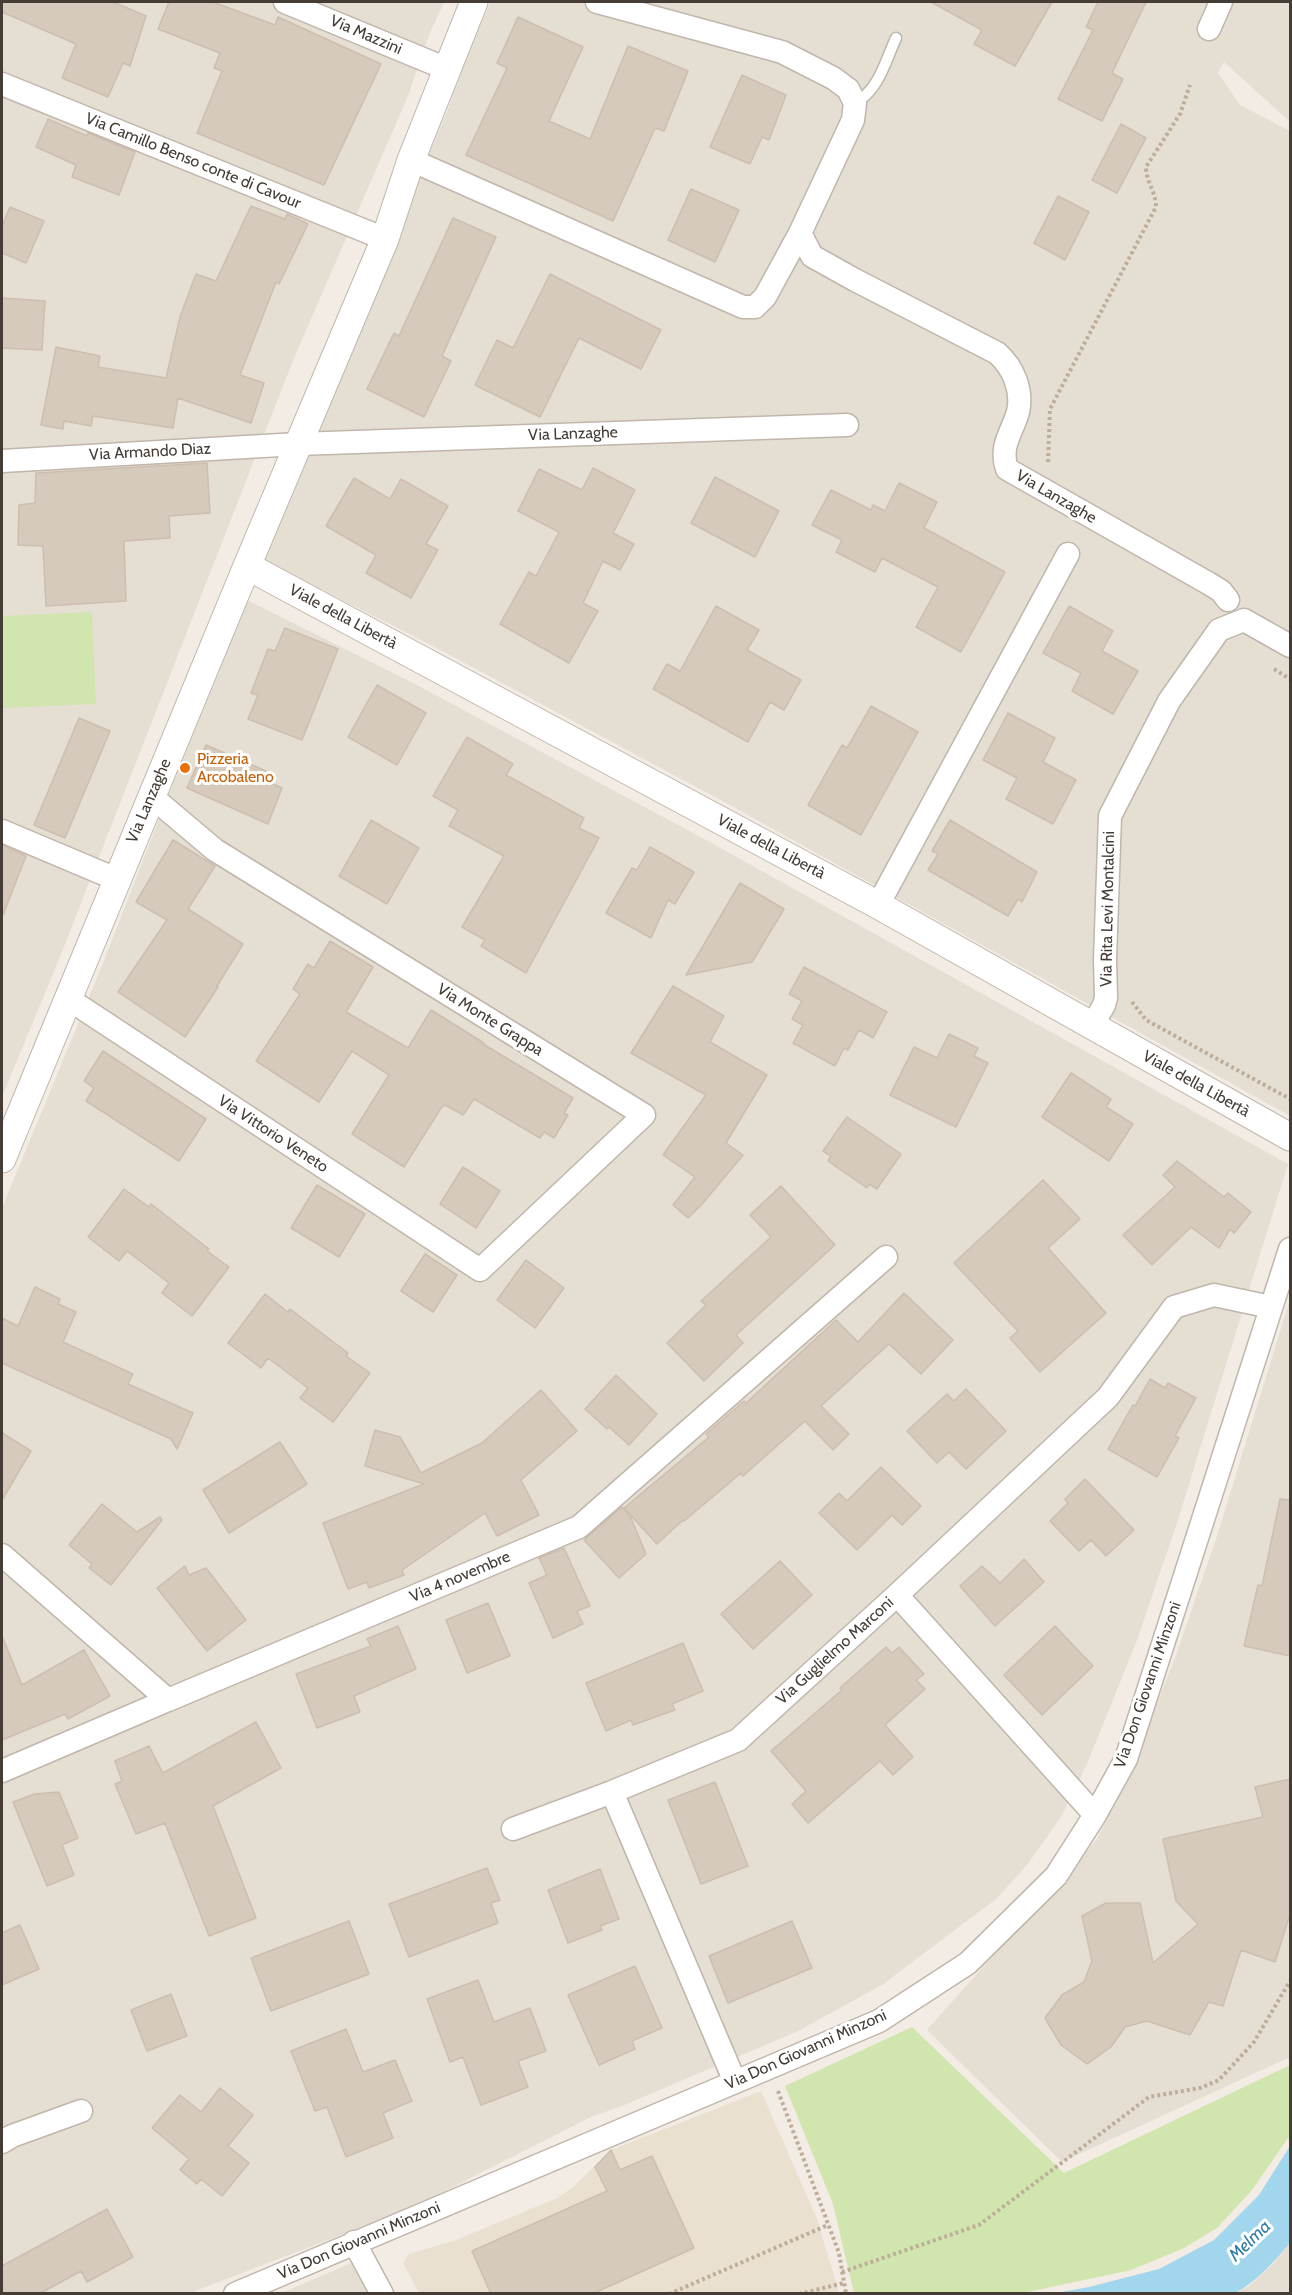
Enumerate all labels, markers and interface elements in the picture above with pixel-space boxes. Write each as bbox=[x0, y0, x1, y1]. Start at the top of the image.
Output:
street label: Via Mazzini bbox=[327, 11, 405, 59]
street label: Via Camillo Benso conte di Cavour bbox=[82, 109, 304, 213]
street label: Via Lanzaghe bbox=[528, 423, 618, 445]
street label: Via Armando Diaz bbox=[89, 439, 211, 465]
street label: Via Lanzaghe bbox=[1012, 466, 1100, 528]
street label: Viale della Libertà bbox=[286, 580, 400, 654]
place label: Pizzeria Arcobaleno bbox=[197, 749, 274, 787]
street label: Via Lanzaghe bbox=[123, 756, 175, 846]
marker: Pizzeria Arcobaleno bbox=[178, 761, 192, 775]
street label: Viale della Libertà bbox=[714, 810, 828, 884]
street label: Via Rita Levi Montalcini bbox=[1097, 831, 1119, 987]
street label: Via Monte Grappa bbox=[433, 980, 547, 1060]
street label: Viale della Libertà bbox=[1139, 1047, 1253, 1121]
street label: Via Vittorio Veneto bbox=[214, 1091, 332, 1177]
street label: Via 4 novembre bbox=[407, 1547, 513, 1607]
street label: Via Guglielmo Marconi bbox=[772, 1593, 898, 1709]
street label: Via Don Giovanni Minzoni bbox=[1110, 1599, 1186, 1771]
street label: Via Don Giovanni Minzoni bbox=[722, 2006, 890, 2094]
street label: Via Don Giovanni Minzoni bbox=[275, 2198, 443, 2284]
water label: Melma bbox=[1225, 2216, 1275, 2266]

